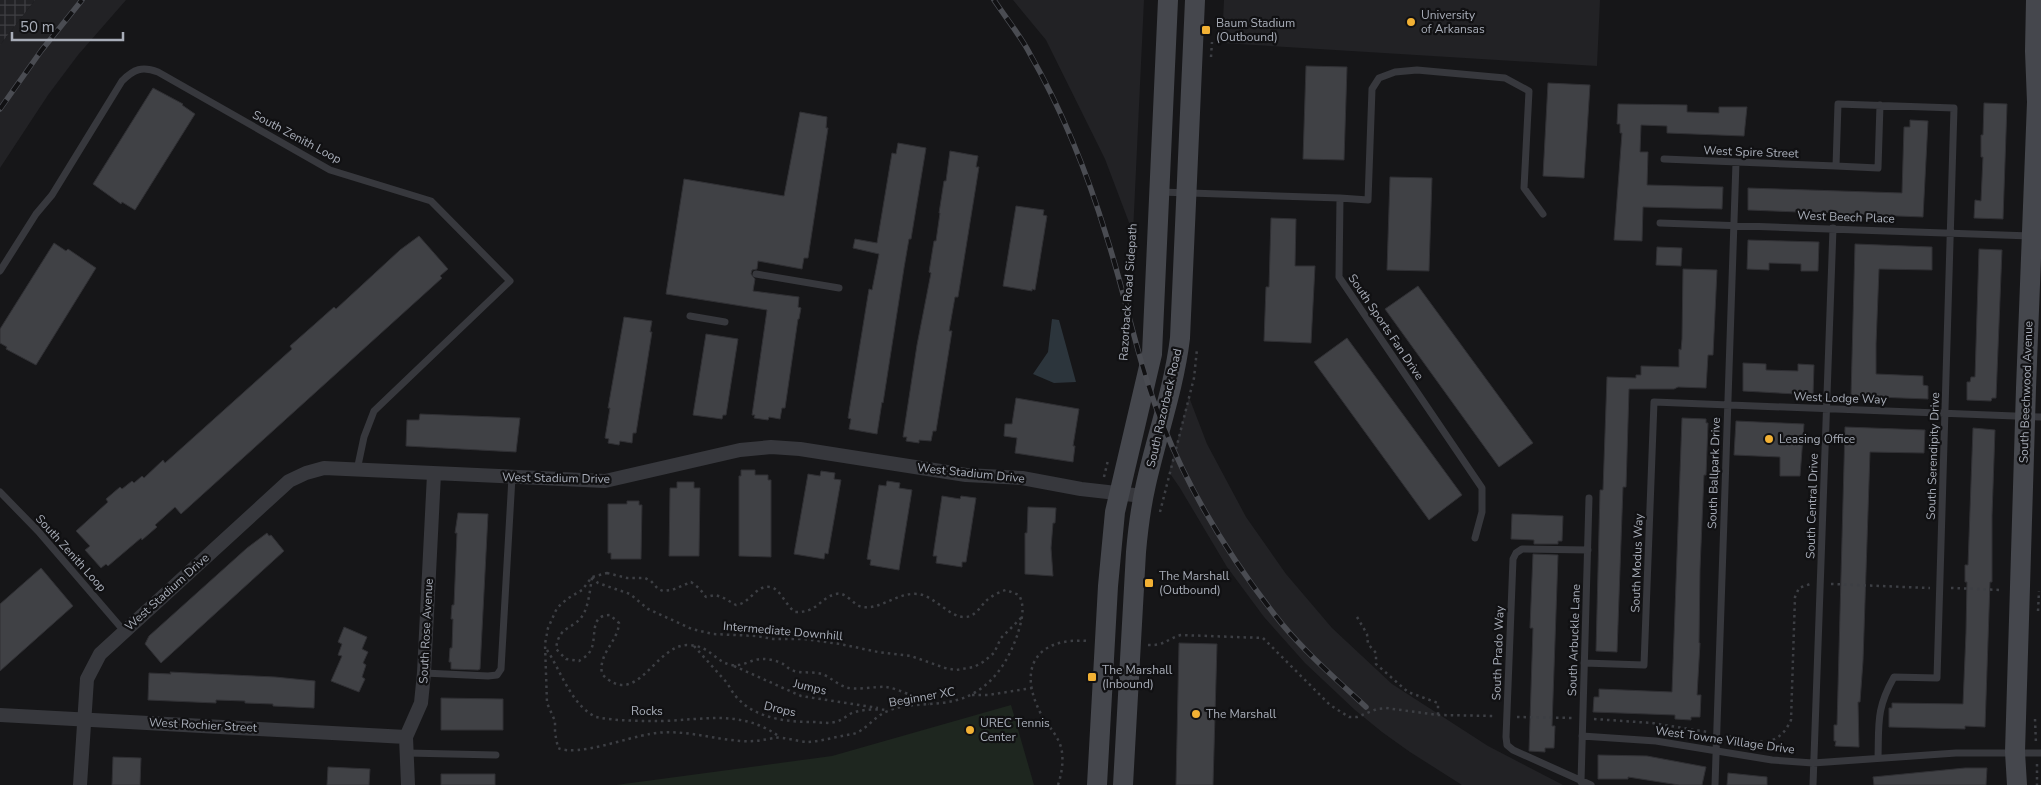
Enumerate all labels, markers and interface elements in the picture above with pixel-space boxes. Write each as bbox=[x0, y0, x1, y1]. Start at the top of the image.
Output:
place label: University of Arkansas bbox=[1421, 7, 1485, 37]
scale bar bbox=[12, 10, 124, 42]
place label: Baum Stadium (Outbound) bbox=[1216, 15, 1295, 45]
marker: University of Arkansas bbox=[1405, 16, 1417, 28]
text: 50 m bbox=[20, 17, 55, 37]
marker: Baum Stadium (Outbound) bbox=[1200, 24, 1212, 36]
street label: South Zenith Loop bbox=[250, 107, 344, 167]
street label: West Spire Street bbox=[1703, 142, 1800, 162]
street label: West Beech Place bbox=[1797, 207, 1895, 227]
street label: Razorback Road Sidepath bbox=[1115, 223, 1141, 361]
street label: South Sports Fan Drive bbox=[1345, 271, 1427, 383]
street label: South Beechwood Avenue bbox=[2016, 321, 2036, 463]
street label: South Razorback Road bbox=[1143, 347, 1185, 469]
street label: West Lodge Way bbox=[1793, 388, 1888, 408]
street label: South Serendipity Drive bbox=[1923, 392, 1943, 520]
street label: South Ballpark Drive bbox=[1704, 417, 1724, 529]
place label: Leasing Office bbox=[1779, 431, 1855, 447]
marker: Leasing Office bbox=[1763, 433, 1775, 445]
street label: South Central Drive bbox=[1802, 453, 1822, 559]
street label: West Stadium Drive bbox=[916, 459, 1026, 487]
street label: West Stadium Drive bbox=[502, 469, 610, 487]
street label: South Zenith Loop bbox=[32, 511, 110, 595]
street label: South Modus Way bbox=[1627, 512, 1647, 613]
street label: West Stadium Drive bbox=[121, 550, 213, 634]
place label: The Marshall (Outbound) bbox=[1159, 568, 1230, 598]
marker: The Marshall (Outbound) bbox=[1143, 577, 1155, 589]
street label: South Rose Avenue bbox=[415, 578, 437, 684]
street label: South Arbuckle Lane bbox=[1564, 584, 1584, 696]
street label: South Prado Way bbox=[1488, 605, 1508, 701]
street label: Intermediate Downhill bbox=[722, 618, 844, 644]
place label: The Marshall (Inbound) bbox=[1102, 662, 1173, 692]
marker: The Marshall (Inbound) bbox=[1086, 671, 1098, 683]
street label: Jumps bbox=[791, 675, 828, 699]
street label: Beginner XC bbox=[887, 683, 957, 711]
street label: Drops bbox=[762, 698, 798, 721]
street label: Rocks bbox=[631, 703, 663, 719]
place label: The Marshall bbox=[1206, 706, 1277, 722]
marker: The Marshall bbox=[1190, 708, 1202, 720]
street label: West Rochier Street bbox=[149, 714, 258, 736]
place label: UREC Tennis Center bbox=[980, 715, 1050, 745]
street label: West Towne Village Drive bbox=[1654, 722, 1796, 758]
marker: UREC Tennis Center bbox=[964, 724, 976, 736]

